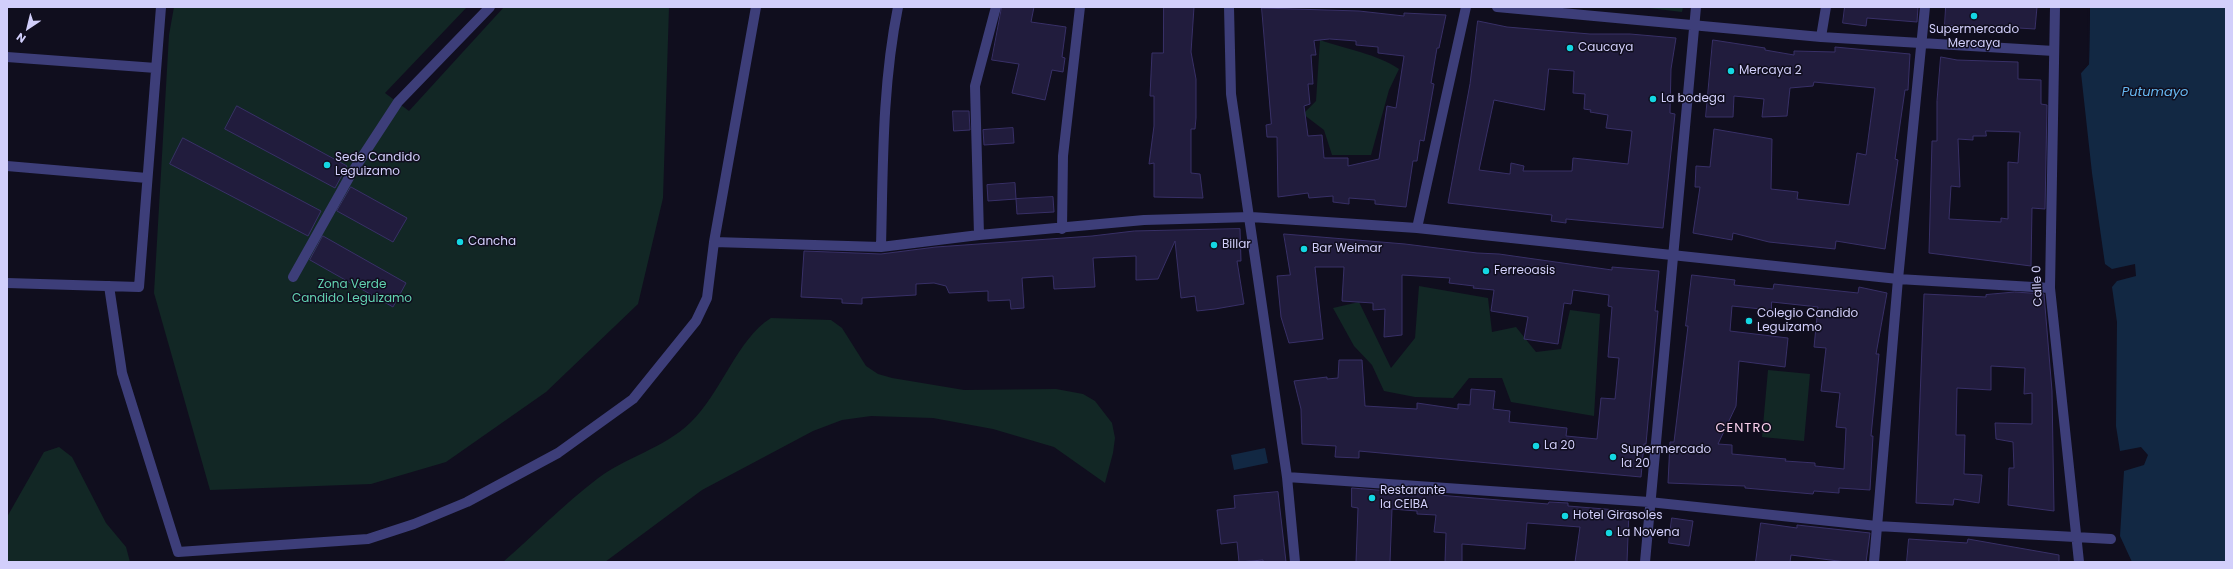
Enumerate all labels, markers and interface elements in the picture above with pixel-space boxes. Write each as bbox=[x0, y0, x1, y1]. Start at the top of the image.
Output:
north arrow bbox=[8, 8, 48, 48]
marker: Supermercado Mercaya bbox=[1969, 11, 1979, 21]
place label: Supermercado Mercaya bbox=[1929, 23, 2019, 51]
text: N bbox=[13, 29, 29, 47]
place label: Caucaya bbox=[1578, 41, 1633, 55]
marker: Caucaya bbox=[1565, 43, 1575, 53]
place label: Mercaya 2 bbox=[1739, 64, 1802, 78]
marker: Mercaya 2 bbox=[1726, 66, 1736, 76]
water label: Putumayo bbox=[2122, 85, 2188, 101]
place label: La bodega bbox=[1661, 92, 1725, 106]
marker: La bodega bbox=[1648, 94, 1658, 104]
place label: Sede Candido Leguizamo bbox=[335, 151, 420, 179]
marker: Sede Candido Leguizamo bbox=[322, 160, 332, 170]
place label: Cancha bbox=[468, 235, 516, 249]
marker: Cancha bbox=[455, 237, 465, 247]
place label: Billar bbox=[1222, 238, 1251, 252]
marker: Billar bbox=[1209, 240, 1219, 250]
place label: Bar Weimar bbox=[1312, 242, 1382, 256]
marker: Bar Weimar bbox=[1299, 244, 1309, 254]
place label: Ferreoasis bbox=[1494, 264, 1555, 278]
street label: Calle 0 bbox=[2030, 265, 2046, 307]
marker: Ferreoasis bbox=[1481, 266, 1491, 276]
park label: Zona Verde Candido Leguizamo bbox=[292, 278, 412, 306]
place label: Colegio Candido Leguizamo bbox=[1757, 307, 1858, 335]
marker: Colegio Candido Leguizamo bbox=[1744, 316, 1754, 326]
district label: CENTRO bbox=[1716, 421, 1772, 437]
place label: La 20 bbox=[1544, 439, 1575, 453]
marker: La 20 bbox=[1531, 441, 1541, 451]
place label: Supermercado la 20 bbox=[1621, 443, 1711, 471]
marker: Supermercado la 20 bbox=[1608, 452, 1618, 462]
place label: Restarante la CEIBA bbox=[1380, 484, 1446, 512]
marker: Restarante la CEIBA bbox=[1367, 493, 1377, 503]
place label: Hotel Girasoles bbox=[1573, 509, 1662, 523]
marker: Hotel Girasoles bbox=[1560, 511, 1570, 521]
place label: La Novena bbox=[1617, 526, 1680, 540]
marker: La Novena bbox=[1604, 528, 1614, 538]

